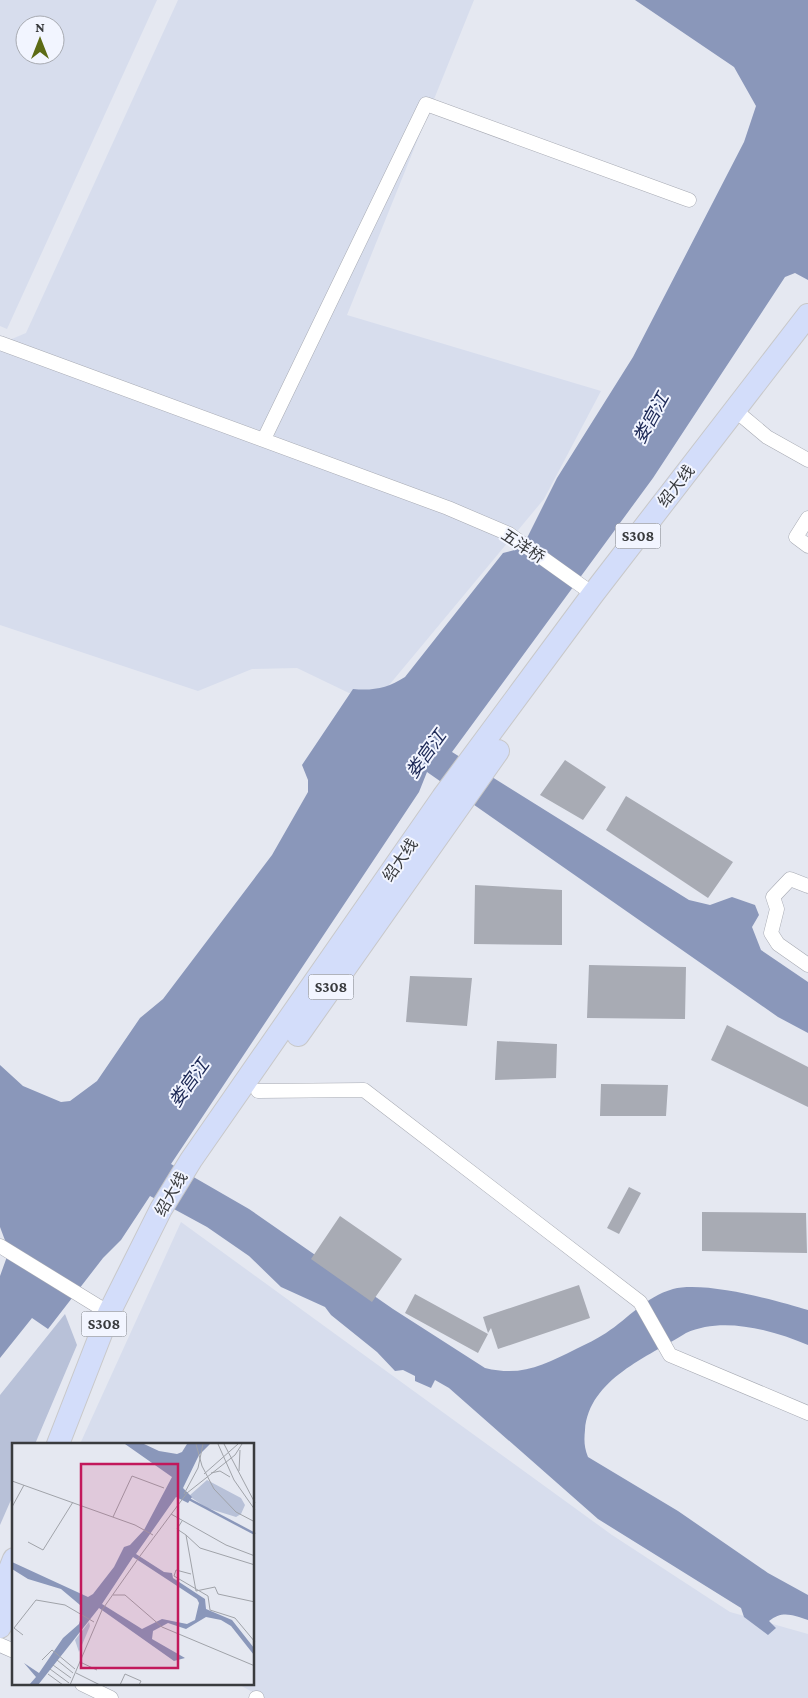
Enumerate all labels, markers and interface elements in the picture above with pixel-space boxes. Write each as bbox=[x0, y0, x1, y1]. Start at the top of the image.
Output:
north arrow bbox=[15, 15, 65, 65]
text: N bbox=[35, 19, 45, 35]
water label: 娄宫江 bbox=[629, 388, 674, 446]
street label: 绍大线 bbox=[655, 462, 697, 510]
road number: S308 bbox=[616, 524, 660, 548]
street label: 五洋桥 bbox=[498, 526, 548, 566]
water label: 娄宫江 bbox=[402, 725, 451, 782]
street label: 绍大线 bbox=[379, 835, 421, 885]
road number: S308 bbox=[308, 974, 354, 1000]
water label: 娄宫江 bbox=[165, 1054, 214, 1111]
street label: 绍大线 bbox=[152, 1169, 190, 1219]
road number: S308 bbox=[82, 1312, 126, 1336]
inset map bbox=[12, 1443, 255, 1686]

